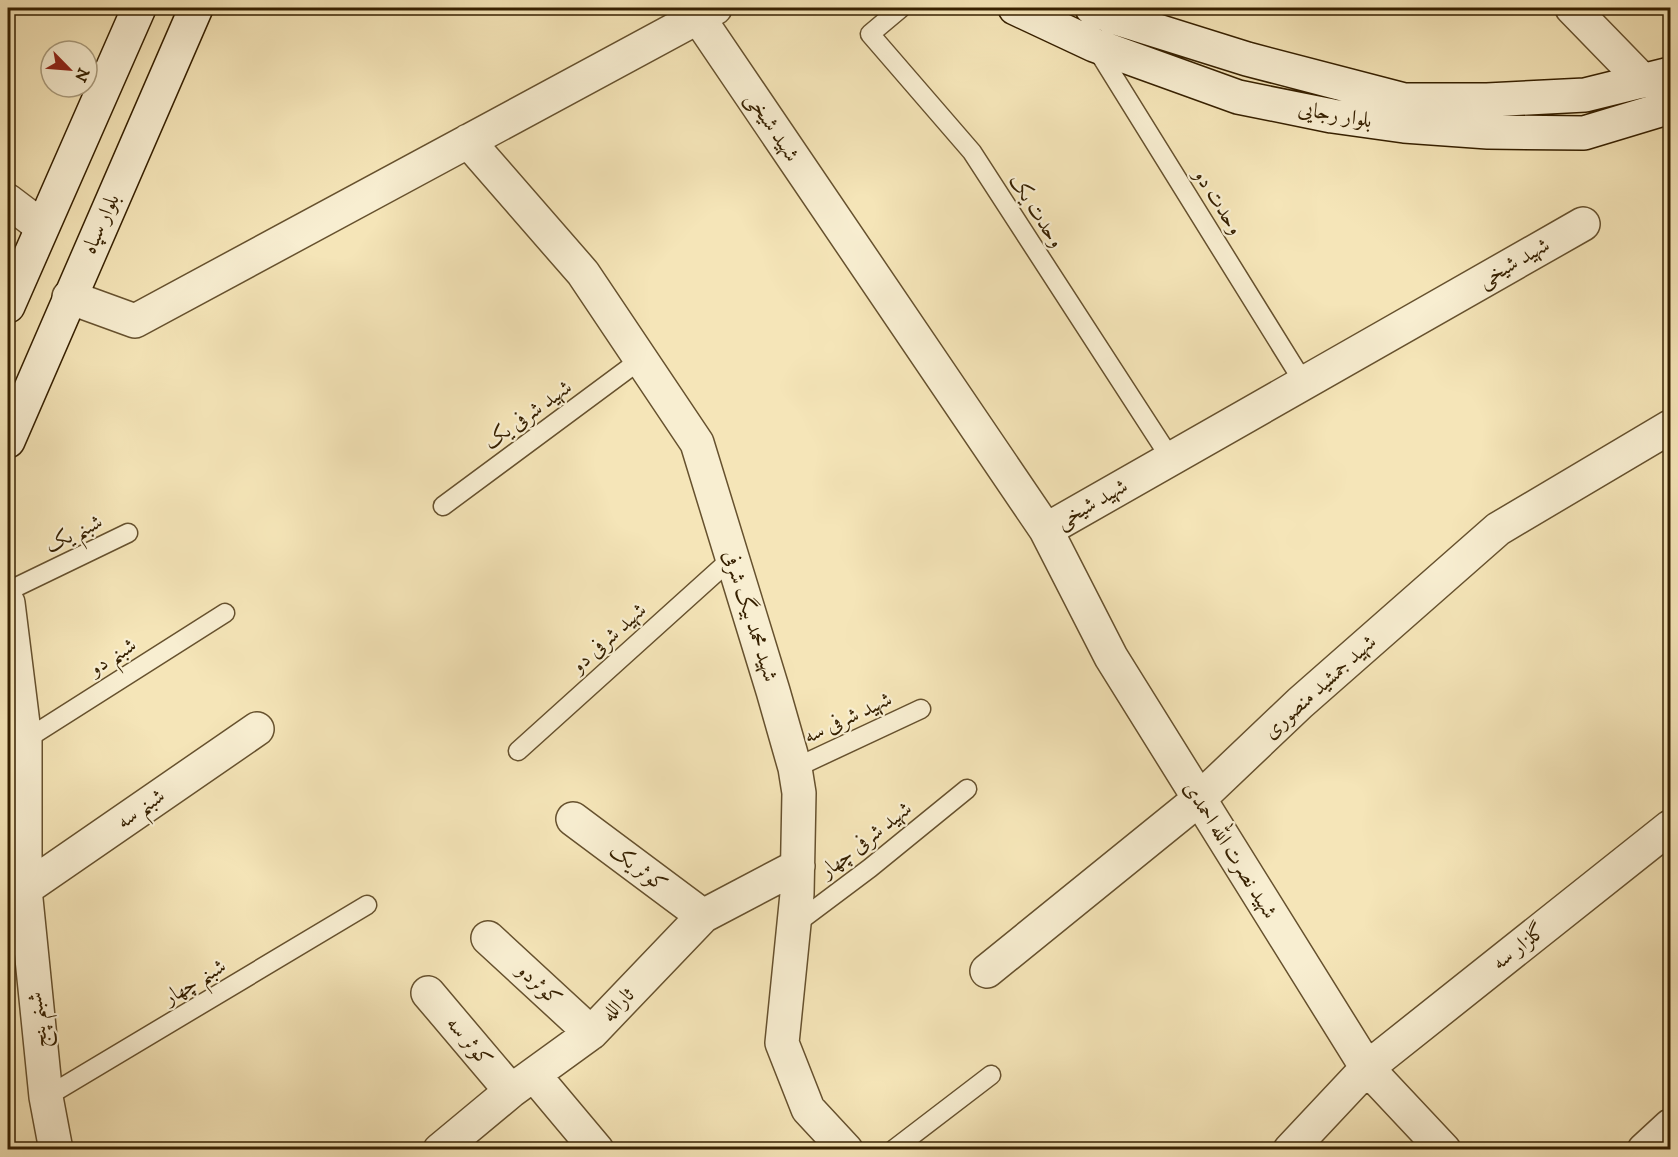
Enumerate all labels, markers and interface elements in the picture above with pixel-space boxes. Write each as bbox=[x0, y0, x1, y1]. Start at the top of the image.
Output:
north arrow bbox=[39, 39, 99, 99]
text: N bbox=[70, 65, 94, 85]
street label: شهید شیخی bbox=[739, 87, 805, 167]
street label: بلوار رجایی bbox=[1296, 96, 1374, 134]
street label: وحدت دو bbox=[1187, 163, 1248, 240]
street label: وحدت یک bbox=[1003, 169, 1069, 253]
street label: بلوار سپاه bbox=[76, 190, 126, 258]
street label: شهید شیخی bbox=[1473, 232, 1555, 294]
street label: شهید شرفی یک bbox=[479, 374, 577, 456]
street label: شهید شیخی bbox=[1051, 473, 1133, 535]
street label: شبنم یک bbox=[41, 509, 110, 565]
street label: شهید محمد بیگ شرفی bbox=[716, 547, 784, 685]
street label: شهید شرفی دو bbox=[564, 597, 652, 680]
street label: شهید جمشید منصوری bbox=[1258, 629, 1382, 745]
street label: شبنم دو bbox=[83, 632, 145, 689]
street label: شهید شرفی سه bbox=[800, 686, 896, 750]
street label: شهید نصرت الله احمدی bbox=[1177, 774, 1287, 923]
street label: شبنم سه bbox=[112, 783, 174, 841]
street label: شهید شرفی چهار bbox=[813, 796, 917, 885]
street label: کوثر یک bbox=[604, 838, 672, 898]
street label: گلزار سه bbox=[1486, 917, 1551, 976]
street label: شبنم چهار bbox=[157, 953, 235, 1018]
street label: کوثردو bbox=[510, 957, 567, 1012]
street label: ثارالله bbox=[596, 982, 641, 1027]
street label: شبنم پنج bbox=[22, 990, 61, 1049]
street label: کوثر سه bbox=[440, 1011, 498, 1073]

